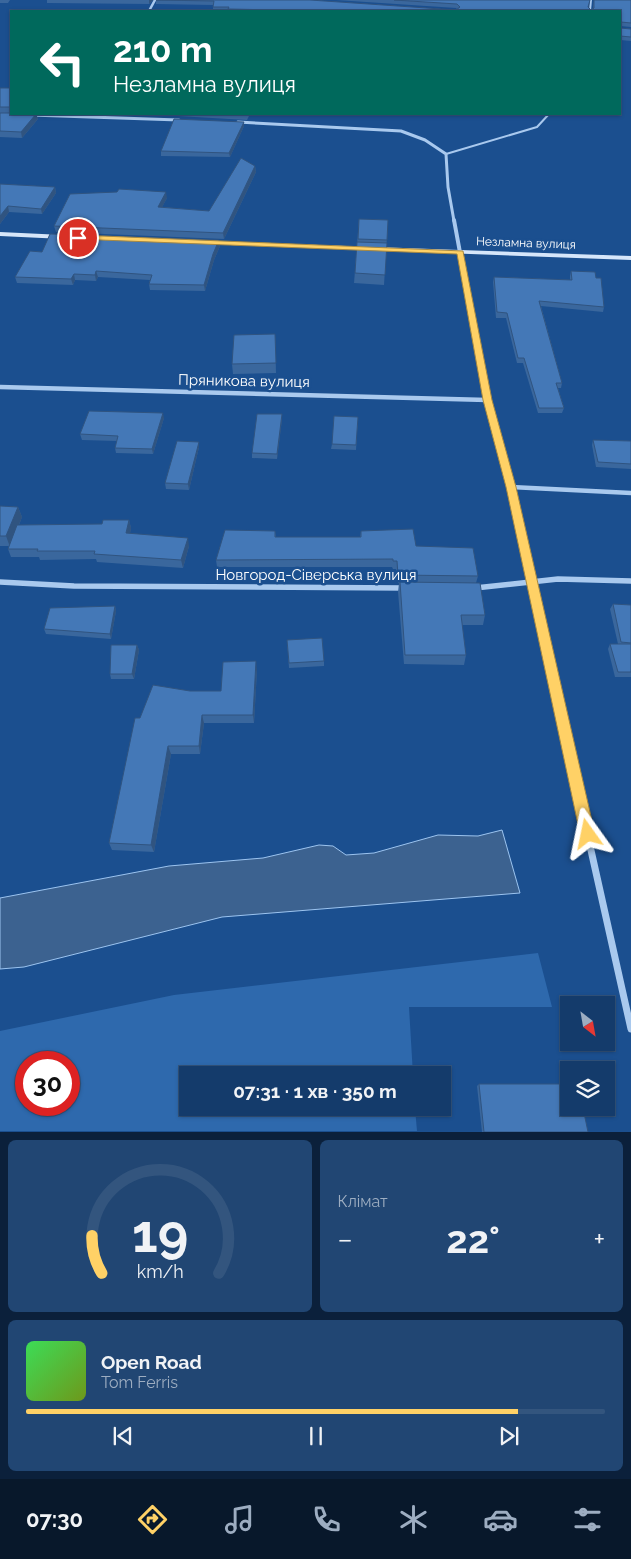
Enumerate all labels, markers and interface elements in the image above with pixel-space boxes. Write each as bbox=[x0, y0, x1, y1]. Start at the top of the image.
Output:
text: 210 m bbox=[113, 29, 213, 70]
icon: left bbox=[30, 30, 95, 95]
text: Незламна вулиця bbox=[113, 71, 296, 97]
pin bbox=[57, 217, 99, 259]
icon: arrive bbox=[64, 224, 92, 252]
street label: Незламна вулиця bbox=[476, 234, 576, 252]
street label: Пряникова вулиця bbox=[178, 371, 310, 391]
street label: Новгород-Сіверська вулиця bbox=[215, 566, 417, 584]
position arrow bbox=[561, 807, 613, 859]
north arrow bbox=[560, 996, 615, 1051]
map controls bbox=[560, 996, 615, 1116]
speed limit sign: 30 bbox=[15, 1051, 80, 1116]
button: layers bbox=[560, 1061, 615, 1116]
text: 07:31 · 1 хв · 350 m bbox=[233, 1080, 397, 1102]
text: Клімат bbox=[338, 1192, 388, 1211]
text: 19 bbox=[132, 1203, 188, 1264]
text: 22° bbox=[446, 1217, 500, 1262]
text: − bbox=[338, 1223, 353, 1256]
text: + bbox=[593, 1223, 605, 1256]
text: km/h bbox=[136, 1261, 183, 1282]
text: Open Road bbox=[101, 1351, 202, 1373]
text: Tom Ferris bbox=[101, 1373, 178, 1392]
icon: previous bbox=[109, 1422, 137, 1450]
icon: pause bbox=[302, 1422, 330, 1450]
icon: next bbox=[495, 1422, 523, 1450]
icon: directions bbox=[135, 1502, 170, 1537]
icon: music bbox=[222, 1502, 257, 1537]
icon: phone bbox=[309, 1502, 344, 1537]
icon: climate bbox=[396, 1502, 431, 1537]
icon: car bbox=[483, 1502, 518, 1537]
icon: filters bbox=[570, 1502, 605, 1537]
text: 07:30 bbox=[26, 1506, 83, 1532]

